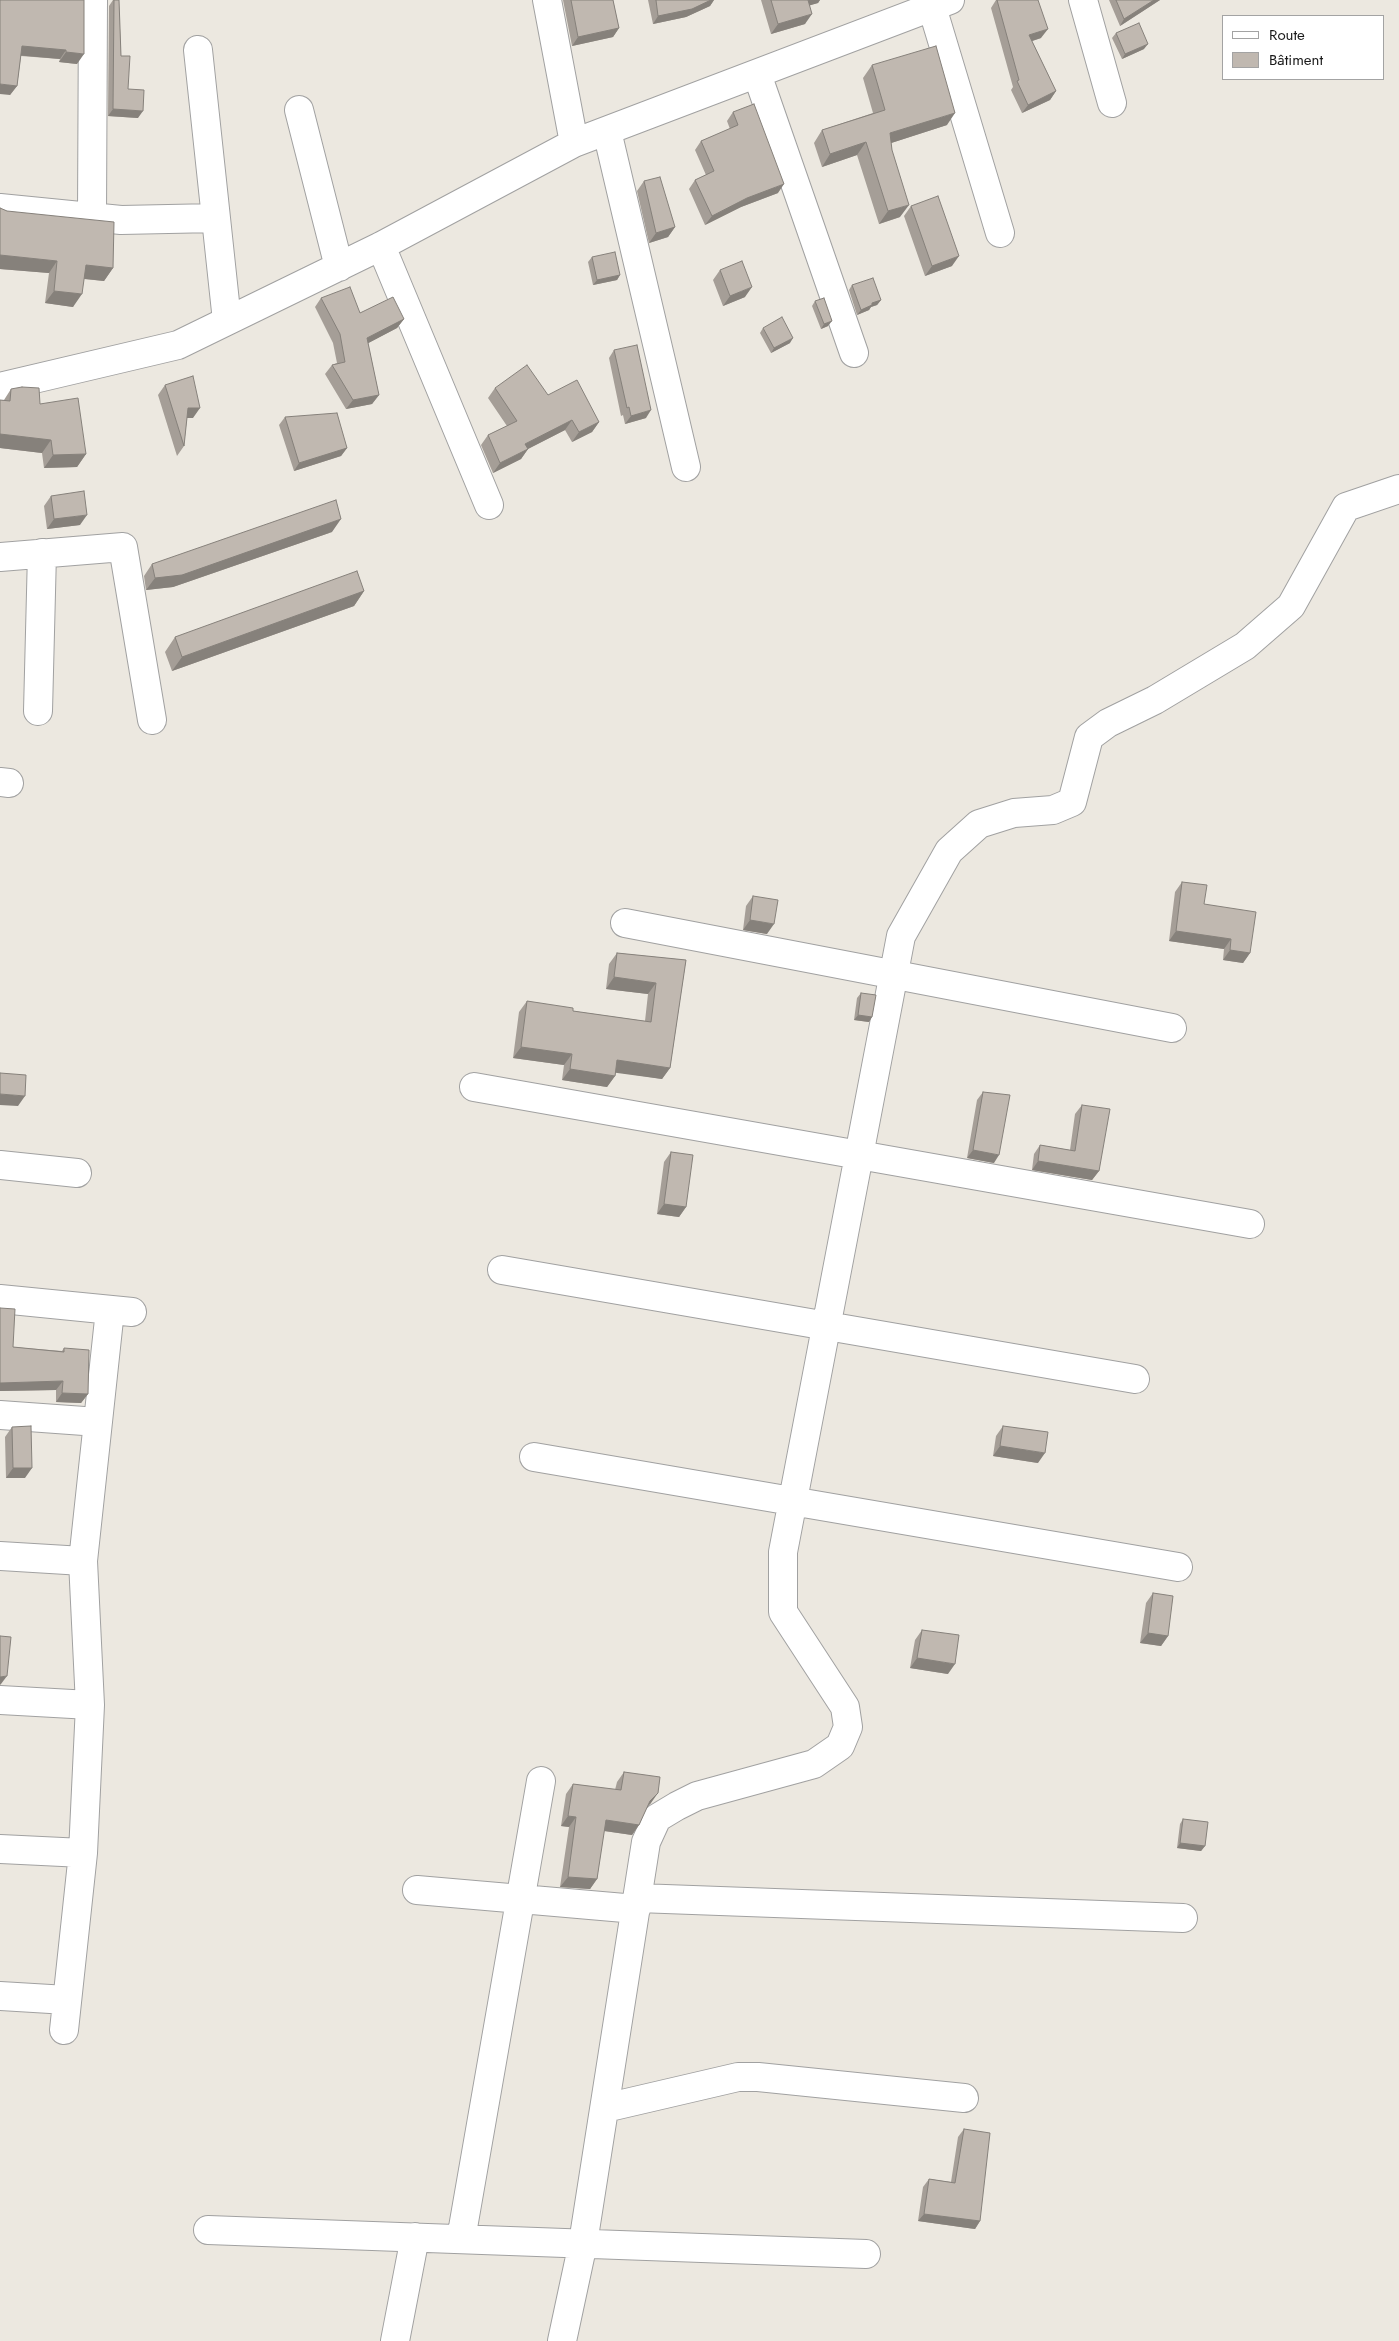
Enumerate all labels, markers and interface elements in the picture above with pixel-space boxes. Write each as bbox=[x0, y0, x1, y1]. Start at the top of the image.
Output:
legend bbox=[1222, 15, 1384, 80]
text: Route bbox=[1269, 24, 1305, 46]
text: Bâtiment bbox=[1269, 49, 1323, 71]

